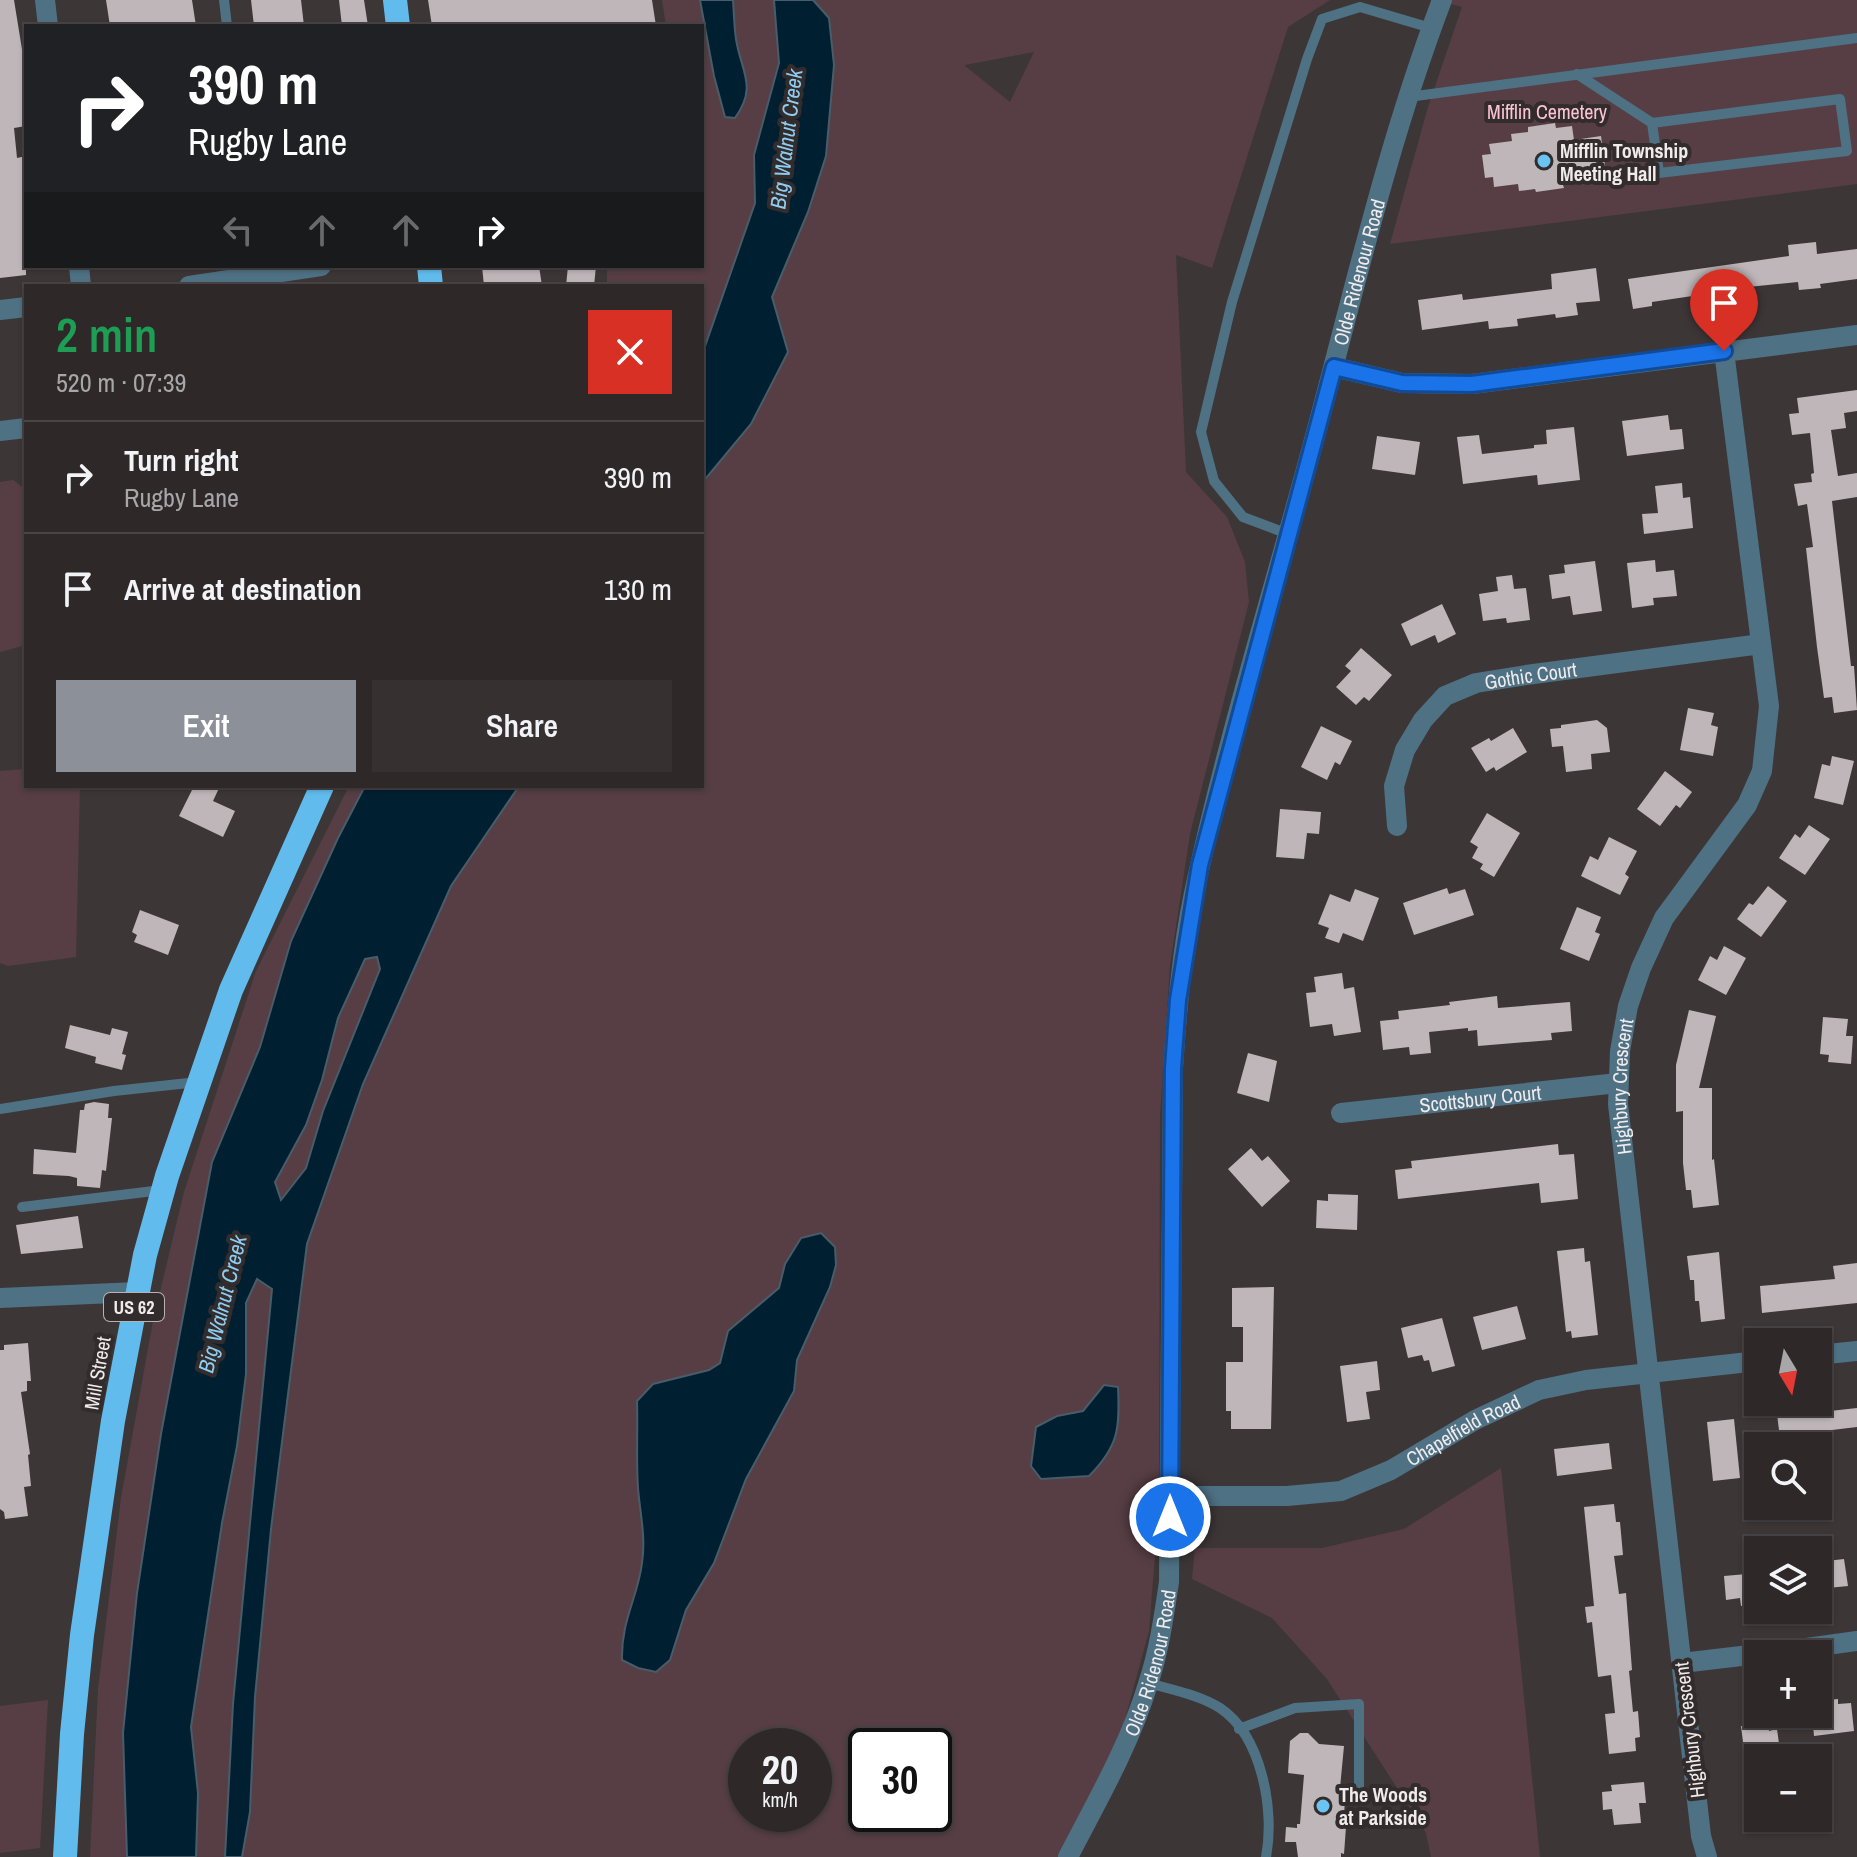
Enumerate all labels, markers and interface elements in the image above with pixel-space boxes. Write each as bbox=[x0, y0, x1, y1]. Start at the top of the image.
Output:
text: 390 m bbox=[188, 46, 318, 121]
icon: right bbox=[56, 56, 160, 160]
water label: Big Walnut Creek bbox=[763, 66, 810, 211]
park label: Mifflin Cemetery bbox=[1487, 98, 1608, 125]
text: Rugby Lane bbox=[188, 118, 347, 166]
place label: Mifflin Township Meeting Hall bbox=[1560, 137, 1688, 187]
marker: Mifflin Township Meeting Hall bbox=[1535, 152, 1553, 170]
street label: Olde Ridenour Road bbox=[1326, 196, 1391, 348]
icon: left bbox=[216, 208, 260, 252]
icon: ahead bbox=[300, 208, 344, 252]
icon: ahead bbox=[384, 208, 428, 252]
icon: right bbox=[468, 208, 512, 252]
pin bbox=[1690, 269, 1758, 351]
icon: arrive bbox=[1702, 281, 1746, 325]
text: 2 min bbox=[56, 302, 157, 367]
button: close bbox=[588, 310, 672, 394]
text: 520 m · 07:39 bbox=[56, 365, 186, 400]
text: Turn right bbox=[124, 440, 238, 480]
icon: right bbox=[56, 455, 100, 499]
text: 390 m bbox=[604, 457, 672, 497]
text: Rugby Lane bbox=[124, 480, 239, 515]
icon: arrive bbox=[56, 567, 100, 611]
text: Arrive at destination bbox=[124, 569, 362, 609]
text: 130 m bbox=[604, 569, 672, 609]
street label: Gothic Court bbox=[1482, 655, 1579, 695]
button: Exit bbox=[56, 680, 356, 772]
button: Share bbox=[372, 680, 672, 772]
street label: Highbury Crescent bbox=[1604, 1016, 1639, 1156]
street label: Scottsbury Court bbox=[1418, 1078, 1543, 1118]
water label: Big Walnut Creek bbox=[190, 1231, 254, 1376]
road number: US 62 bbox=[104, 1293, 164, 1321]
north arrow bbox=[1744, 1328, 1832, 1416]
map controls bbox=[1744, 1328, 1832, 1832]
street label: Mill Street bbox=[77, 1334, 117, 1412]
street label: Chapelfield Road bbox=[1401, 1387, 1524, 1472]
button: search bbox=[1744, 1432, 1832, 1520]
position arrow bbox=[1128, 1475, 1212, 1559]
button: layers bbox=[1744, 1536, 1832, 1624]
street label: Olde Ridenour Road bbox=[1117, 1588, 1181, 1740]
button: + bbox=[1744, 1640, 1832, 1728]
street label: Highbury Crescent bbox=[1667, 1660, 1711, 1800]
speed limit sign: 30 bbox=[848, 1728, 952, 1832]
text: 20 bbox=[762, 1743, 798, 1796]
button: − bbox=[1744, 1744, 1832, 1832]
place label: The Woods at Parkside bbox=[1339, 1781, 1427, 1831]
text: km/h bbox=[762, 1786, 798, 1813]
marker: The Woods at Parkside bbox=[1314, 1797, 1332, 1815]

